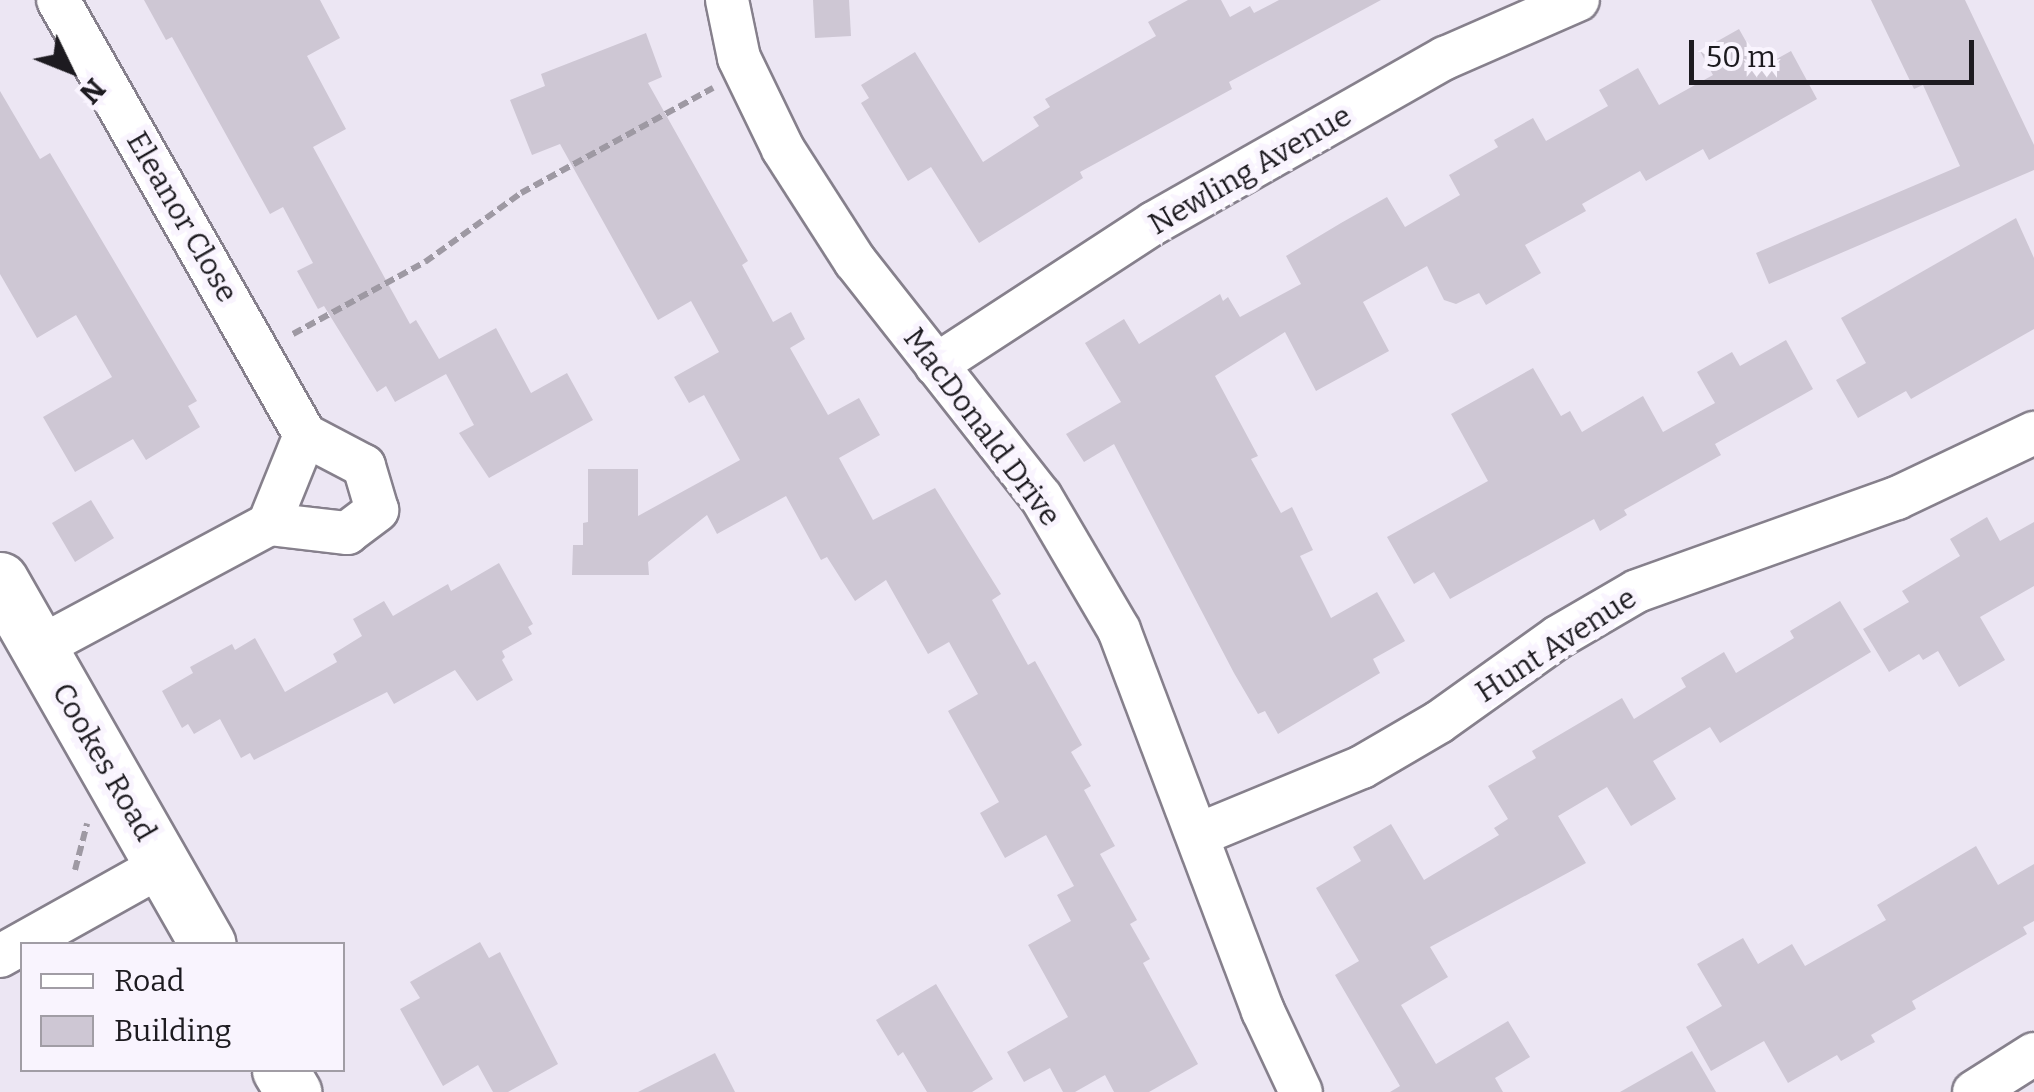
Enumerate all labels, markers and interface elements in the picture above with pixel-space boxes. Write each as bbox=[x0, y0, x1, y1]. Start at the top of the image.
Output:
north arrow bbox=[20, 20, 120, 120]
scale bar bbox=[1694, 20, 1979, 82]
text: 50 m bbox=[1706, 39, 1776, 75]
text: N bbox=[73, 72, 112, 110]
street label: Newling Avenue bbox=[1142, 98, 1358, 242]
street label: Eleanor Close bbox=[119, 125, 245, 309]
street label: MacDonald Drive bbox=[896, 321, 1068, 533]
street label: Hunt Avenue bbox=[1469, 580, 1643, 710]
street label: Cookes Road bbox=[44, 677, 164, 847]
legend bbox=[20, 942, 345, 1072]
text: Road bbox=[114, 963, 185, 999]
text: Building bbox=[114, 1013, 232, 1049]

